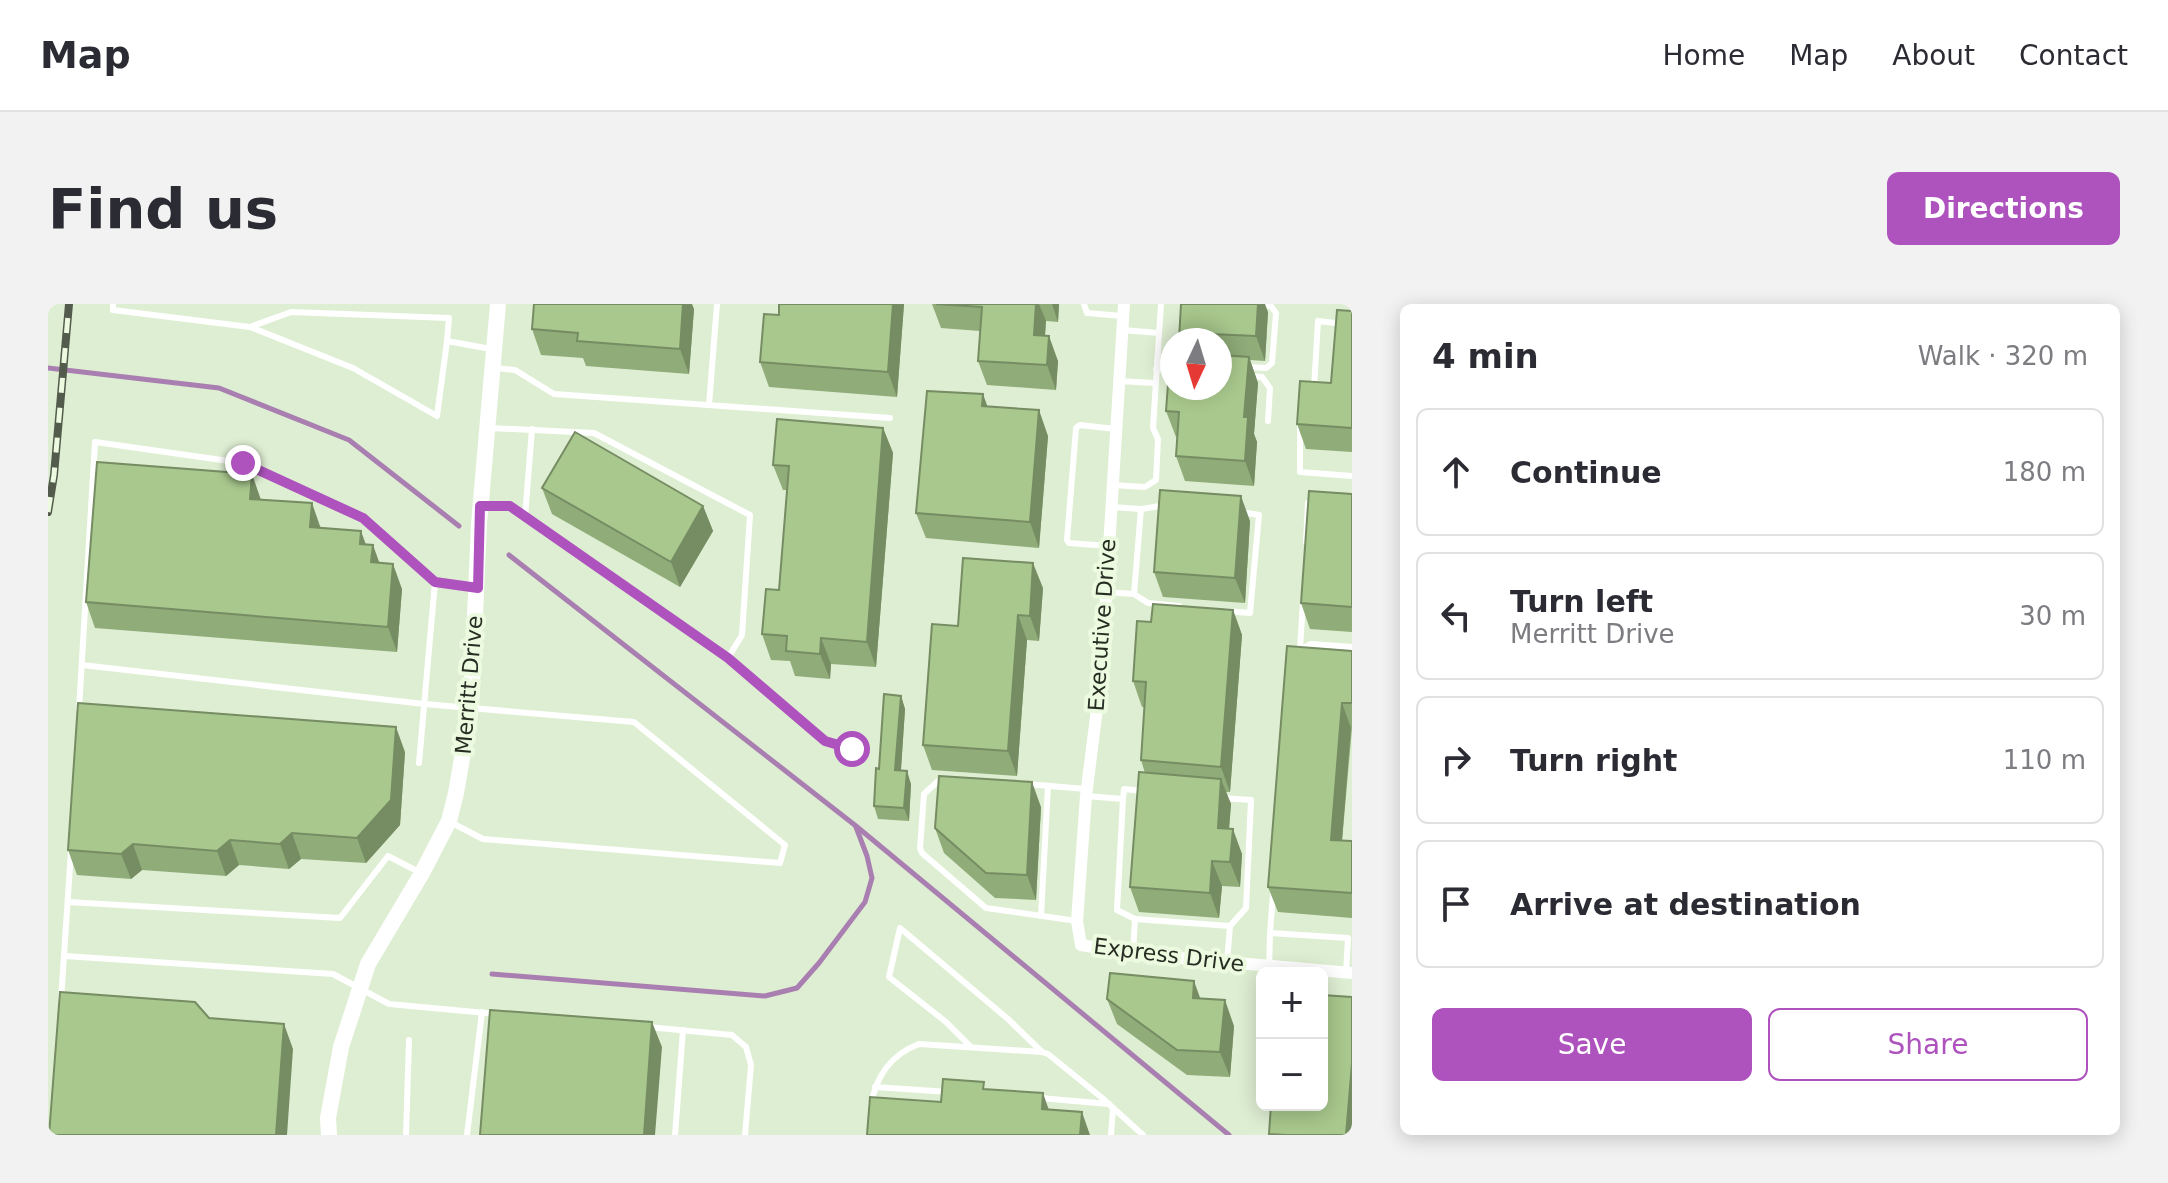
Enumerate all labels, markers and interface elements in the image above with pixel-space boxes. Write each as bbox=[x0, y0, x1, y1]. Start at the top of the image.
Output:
text: Map bbox=[40, 33, 131, 77]
text: Home bbox=[1662, 39, 1745, 72]
text: Map bbox=[1789, 39, 1848, 72]
text: About bbox=[1892, 39, 1975, 72]
text: Contact bbox=[2019, 39, 2128, 72]
button: Directions bbox=[1887, 172, 2120, 245]
text: Find us bbox=[48, 176, 278, 241]
north arrow bbox=[1160, 328, 1232, 400]
text: 4 min bbox=[1432, 336, 1539, 376]
text: Walk · 320 m bbox=[1918, 341, 2088, 371]
route end bbox=[225, 445, 261, 481]
icon: ahead bbox=[1434, 450, 1478, 494]
text: Continue bbox=[1510, 455, 1662, 490]
text: 180 m bbox=[2003, 457, 2086, 487]
street label: Executive Drive bbox=[1084, 538, 1120, 712]
text: Turn left bbox=[1510, 584, 1653, 619]
icon: left bbox=[1434, 594, 1478, 638]
text: 30 m bbox=[2019, 601, 2086, 631]
street label: Merritt Drive bbox=[450, 615, 488, 755]
text: Merritt Drive bbox=[1510, 619, 1675, 649]
route start bbox=[834, 731, 870, 767]
icon: right bbox=[1434, 738, 1478, 782]
text: Turn right bbox=[1510, 743, 1677, 778]
text: 110 m bbox=[2003, 745, 2086, 775]
icon: arrive bbox=[1434, 882, 1478, 926]
text: Arrive at destination bbox=[1510, 887, 1861, 922]
street label: Express Drive bbox=[1092, 933, 1246, 977]
map controls bbox=[1256, 967, 1328, 1111]
button: + bbox=[1256, 967, 1328, 1039]
button: Save bbox=[1432, 1008, 1752, 1081]
button: Share bbox=[1768, 1008, 2088, 1081]
button: − bbox=[1256, 1039, 1328, 1111]

